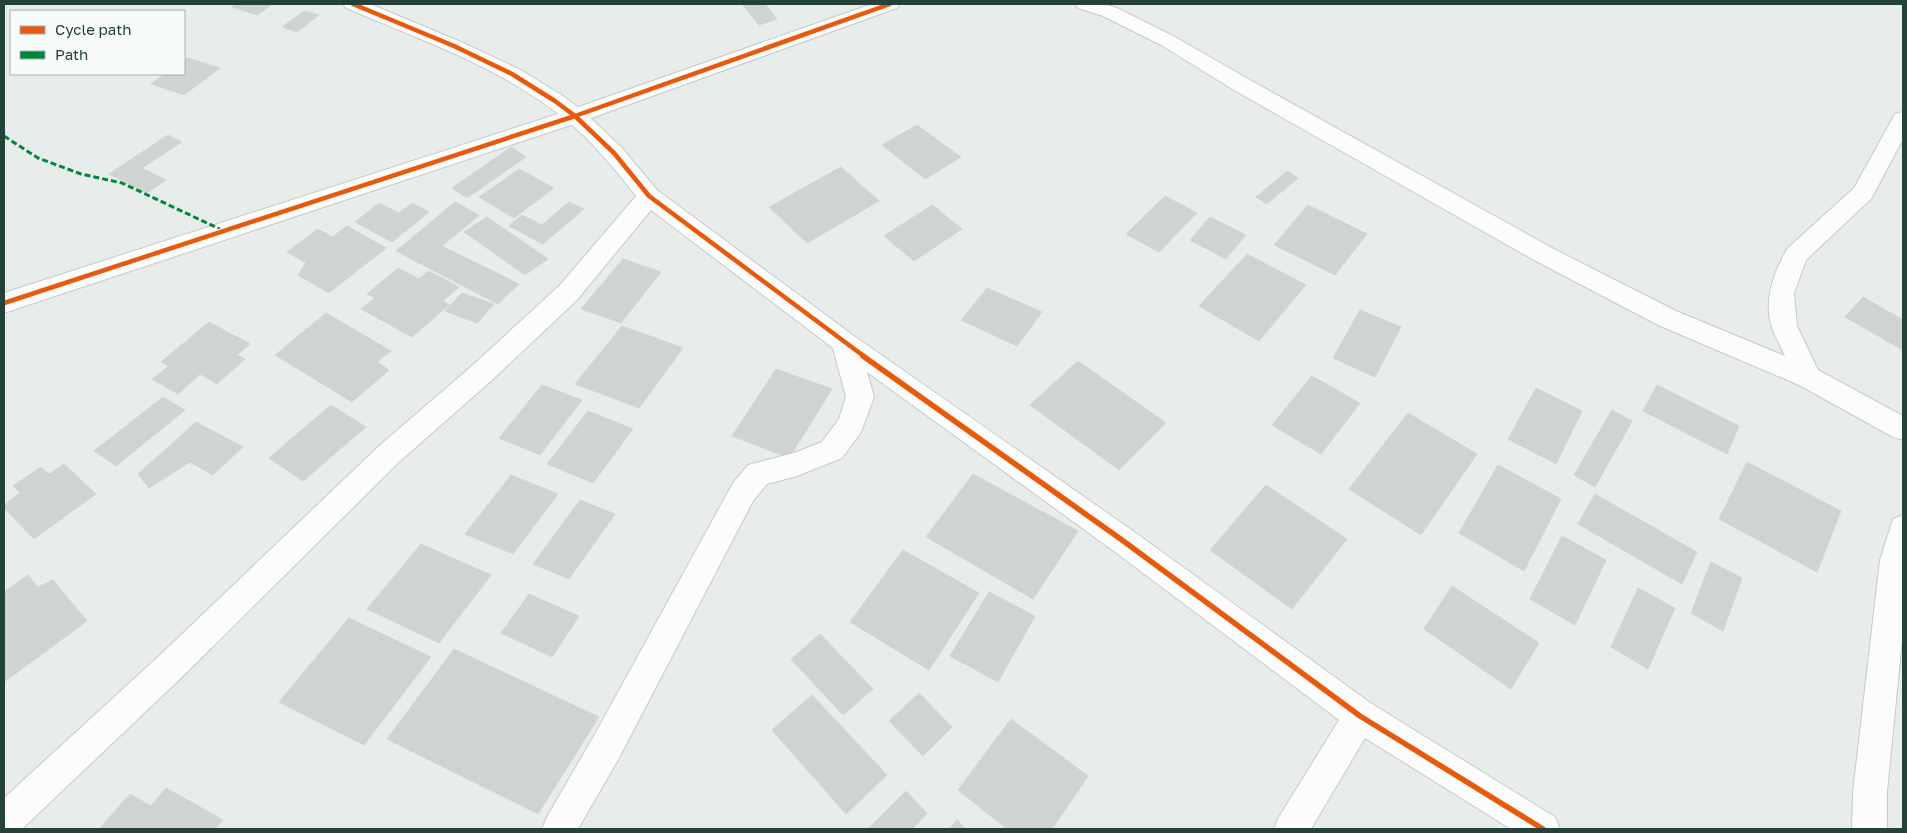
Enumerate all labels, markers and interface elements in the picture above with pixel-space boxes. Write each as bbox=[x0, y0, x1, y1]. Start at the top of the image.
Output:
legend bbox=[10, 10, 185, 75]
text: Cycle path bbox=[55, 20, 131, 38]
text: Path bbox=[55, 45, 88, 63]

